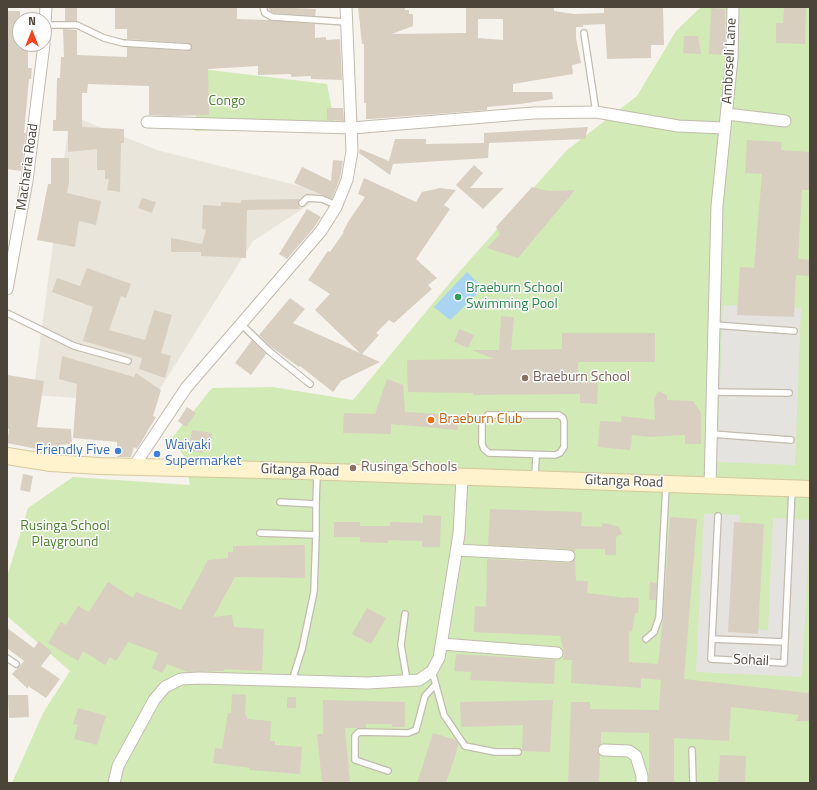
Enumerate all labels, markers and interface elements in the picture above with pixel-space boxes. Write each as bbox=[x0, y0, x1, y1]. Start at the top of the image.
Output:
north arrow bbox=[12, 12, 52, 52]
text: N bbox=[28, 13, 36, 29]
street label: Amboseli Lane bbox=[719, 18, 741, 104]
park label: Congo bbox=[209, 94, 245, 110]
street label: Macharia Road bbox=[14, 122, 42, 212]
place label: Braeburn School Swimming Pool bbox=[466, 281, 563, 314]
marker: Braeburn School Swimming Pool bbox=[453, 292, 463, 302]
place label: Braeburn School bbox=[533, 370, 630, 386]
marker: Braeburn School bbox=[520, 373, 530, 383]
place label: Braeburn Club bbox=[439, 412, 522, 428]
marker: Braeburn Club bbox=[426, 415, 436, 425]
place label: Waiyaki Supermarket bbox=[165, 438, 241, 470]
place label: Friendly Five bbox=[36, 443, 110, 459]
marker: Friendly Five bbox=[113, 446, 123, 456]
marker: Waiyaki Supermarket bbox=[152, 449, 162, 459]
place label: Rusinga Schools bbox=[361, 460, 457, 476]
street label: Gitanga Road bbox=[260, 461, 340, 481]
marker: Rusinga Schools bbox=[348, 463, 358, 473]
street label: Gitanga Road bbox=[584, 472, 664, 492]
park label: Rusinga School Playground bbox=[20, 519, 110, 552]
street label: Sohail bbox=[733, 652, 769, 670]

